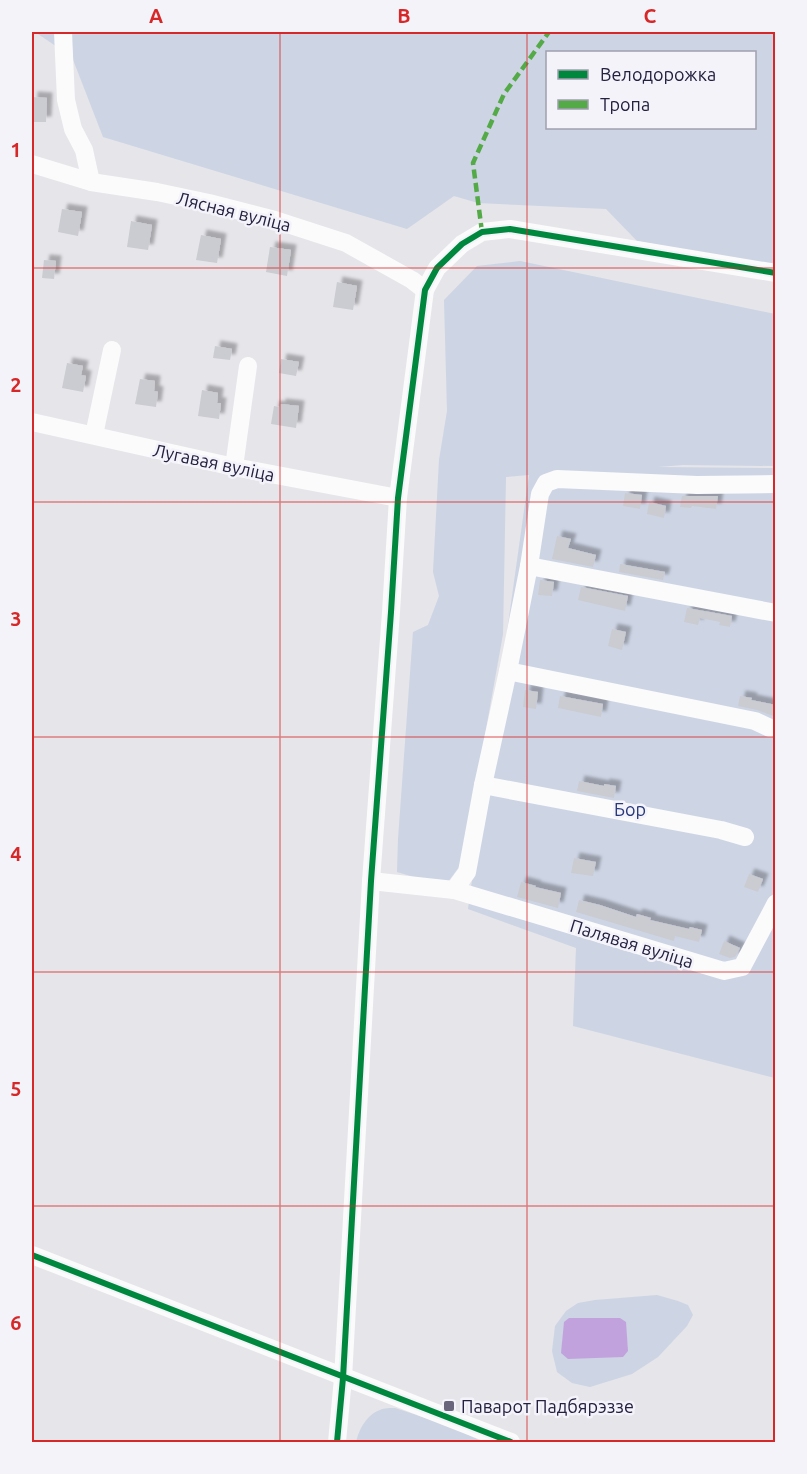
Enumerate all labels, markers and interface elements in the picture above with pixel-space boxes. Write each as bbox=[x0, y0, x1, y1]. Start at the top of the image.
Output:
text: A bbox=[149, 4, 163, 27]
text: B bbox=[397, 4, 411, 27]
text: C bbox=[644, 4, 657, 27]
legend bbox=[546, 51, 756, 129]
text: Велодорожка bbox=[600, 64, 716, 84]
text: Тропа bbox=[600, 94, 650, 114]
text: 1 bbox=[10, 138, 22, 161]
street label: Лясная вуліца bbox=[175, 187, 293, 235]
text: 2 bbox=[10, 373, 22, 396]
street label: Лугавая вуліца bbox=[151, 439, 277, 485]
text: 3 bbox=[10, 607, 22, 630]
park label: Бор bbox=[614, 799, 646, 819]
text: 4 bbox=[10, 842, 22, 865]
street label: Палявая вуліца bbox=[568, 915, 696, 971]
text: 5 bbox=[10, 1077, 22, 1100]
text: 6 bbox=[10, 1311, 22, 1334]
place label: Паварот Падбярэззе bbox=[461, 1396, 634, 1416]
marker: Паварот Падбярэззе bbox=[442, 1399, 456, 1413]

